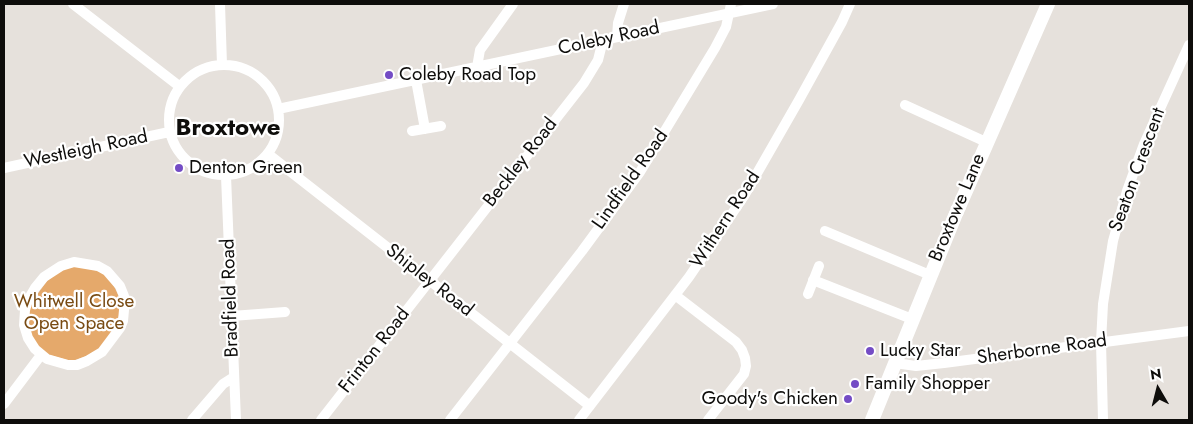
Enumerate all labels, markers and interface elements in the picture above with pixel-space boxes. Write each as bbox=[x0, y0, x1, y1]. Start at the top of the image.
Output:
street label: Coleby Road bbox=[556, 17, 662, 61]
place label: Coleby Road Top bbox=[399, 64, 536, 86]
marker: Coleby Road Top bbox=[383, 69, 395, 81]
street label: Seaton Crescent bbox=[1105, 105, 1171, 235]
street label: Beckley Road bbox=[479, 114, 563, 212]
district label: Broxtowe bbox=[175, 115, 281, 143]
street label: Westleigh Road bbox=[22, 126, 150, 174]
street label: Lindfield Road bbox=[588, 126, 674, 234]
street label: Broxtowe Lane bbox=[925, 151, 991, 265]
place label: Denton Green bbox=[189, 157, 303, 179]
marker: Denton Green bbox=[173, 162, 185, 174]
street label: Withern Road bbox=[686, 167, 766, 273]
street label: Bradfield Road bbox=[218, 238, 244, 358]
street label: Shipley Road bbox=[381, 240, 477, 322]
park label: Whitwell Close Open Space bbox=[14, 291, 134, 335]
street label: Frinton Road bbox=[335, 304, 415, 398]
street label: Sherborne Road bbox=[976, 330, 1108, 370]
place label: Lucky Star bbox=[880, 340, 961, 362]
marker: Lucky Star bbox=[864, 345, 876, 357]
text: N bbox=[1149, 363, 1163, 385]
north arrow bbox=[1133, 364, 1183, 414]
place label: Family Shopper bbox=[865, 373, 990, 395]
marker: Family Shopper bbox=[849, 378, 861, 390]
place label: Goody's Chicken bbox=[702, 388, 838, 410]
marker: Goody's Chicken bbox=[842, 393, 854, 405]

